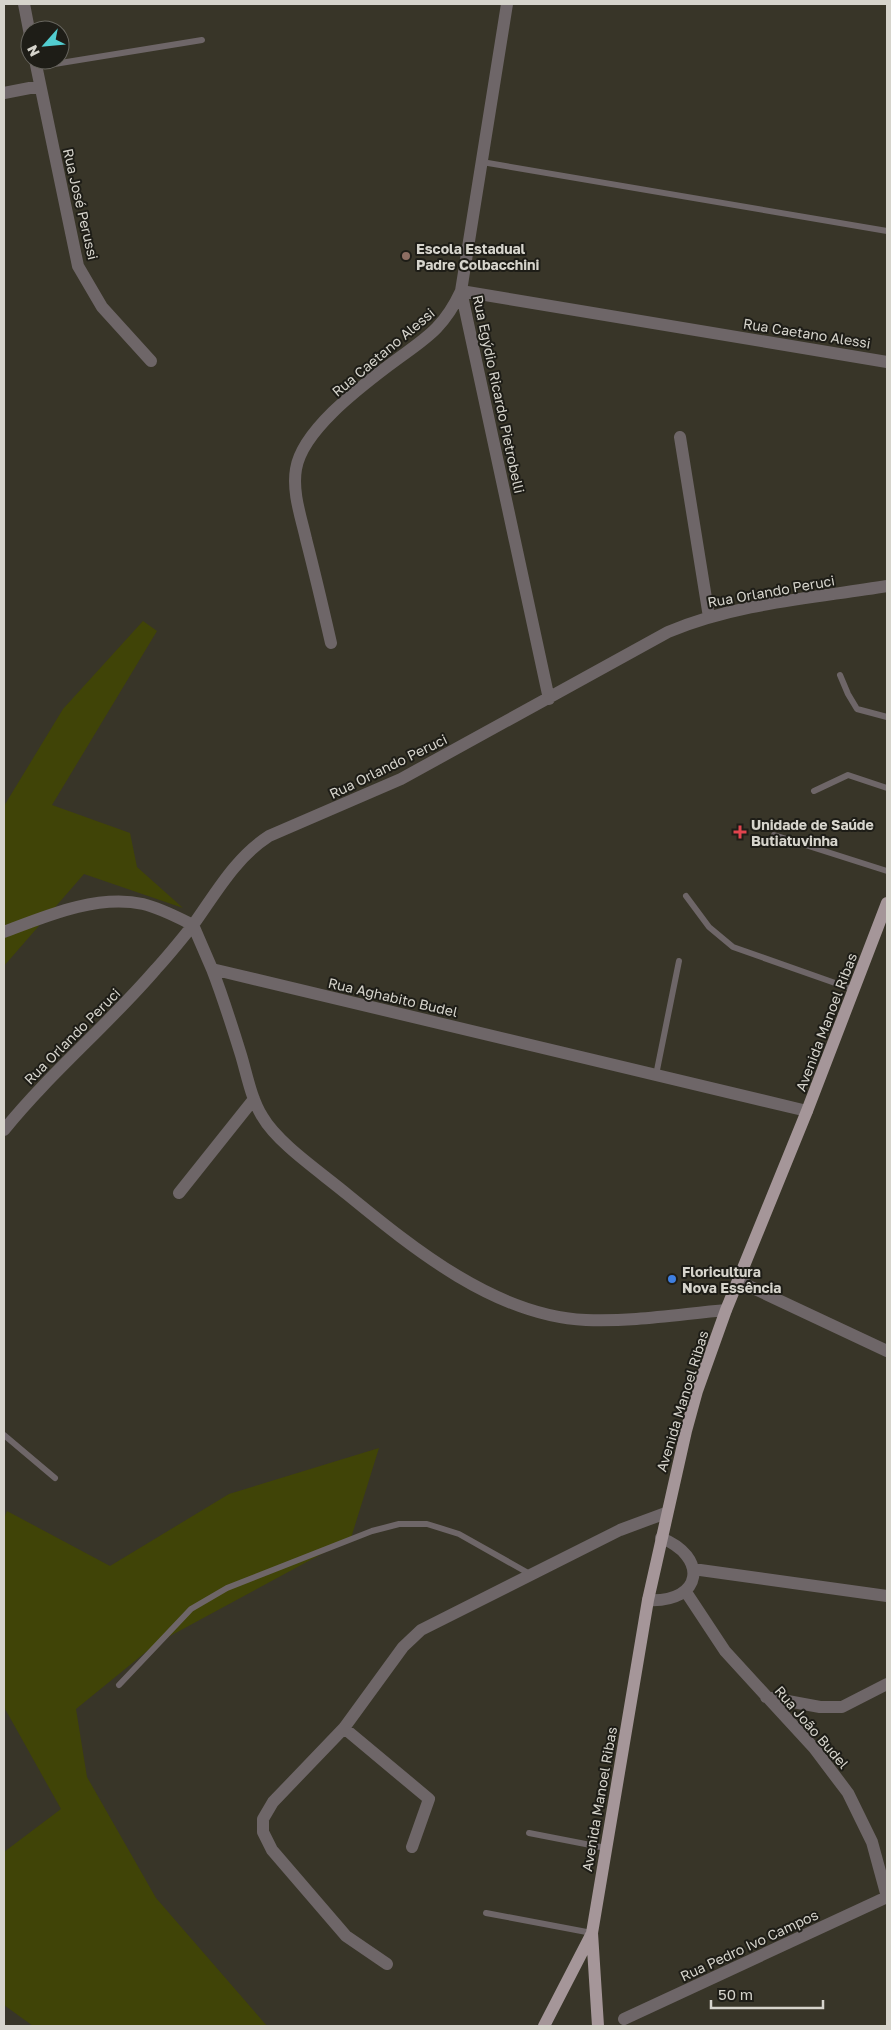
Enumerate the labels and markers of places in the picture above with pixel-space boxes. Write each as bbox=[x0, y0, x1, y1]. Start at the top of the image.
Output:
place label: Escola Estadual Padre Colbacchini bbox=[416, 240, 540, 273]
marker: Escola Estadual Padre Colbacchini bbox=[400, 250, 412, 262]
place label: Unidade de Saúde Butiatuvinha bbox=[751, 816, 874, 849]
marker: Unidade de Saúde Butiatuvinha bbox=[733, 825, 747, 839]
place label: Floricultura Nova Essência bbox=[682, 1263, 781, 1296]
marker: Floricultura Nova Essência bbox=[666, 1273, 678, 1285]

